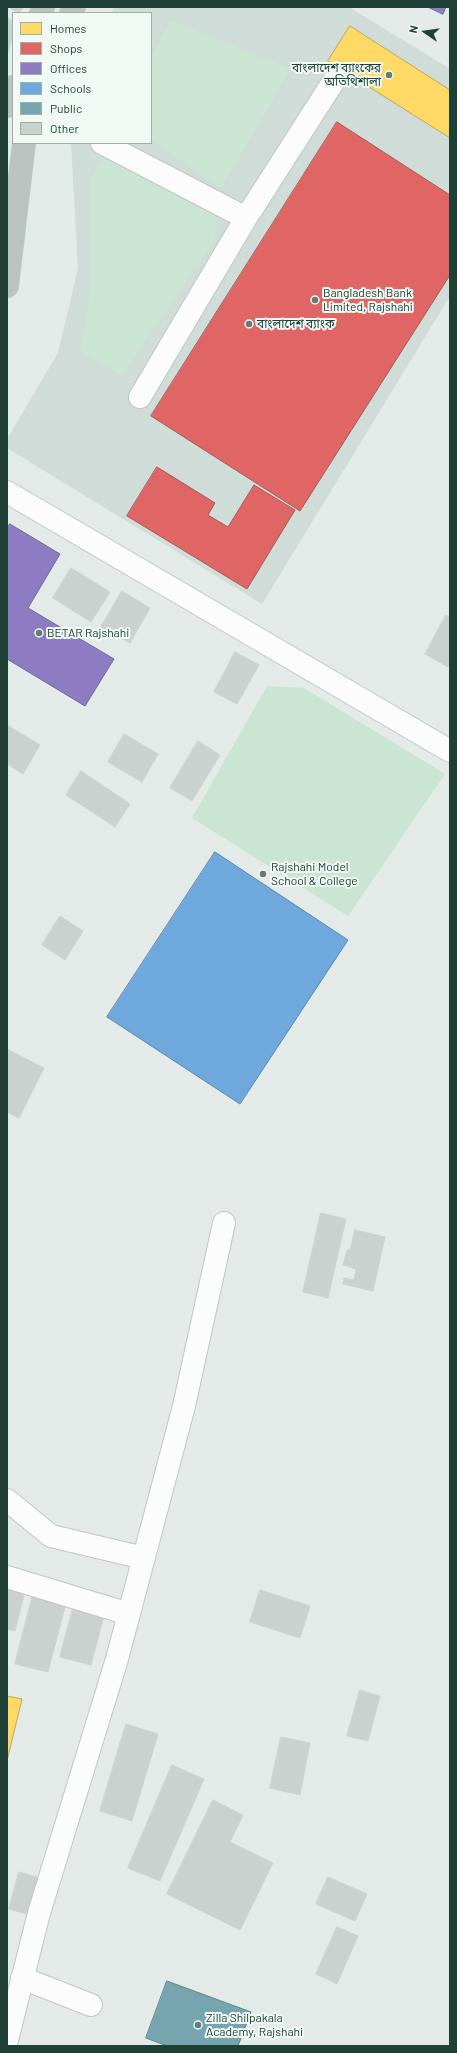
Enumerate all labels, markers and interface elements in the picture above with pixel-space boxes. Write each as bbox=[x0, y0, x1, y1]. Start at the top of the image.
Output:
legend bbox=[12, 12, 152, 144]
north arrow bbox=[405, 12, 445, 52]
text: Homes bbox=[50, 21, 86, 35]
text: N bbox=[406, 24, 420, 34]
text: Shops bbox=[50, 41, 82, 55]
text: Offices bbox=[50, 61, 87, 75]
place label: বাংলাদেশ ব্যাংকের অতিথিশালা bbox=[292, 61, 381, 89]
marker: বাংলাদেশ ব্যাংকের অতিথিশালা bbox=[384, 70, 394, 80]
text: Schools bbox=[50, 81, 91, 95]
text: Public bbox=[50, 101, 82, 115]
text: Other bbox=[50, 121, 79, 135]
place label: Bangladesh Bank Limited, Rajshahi bbox=[323, 286, 413, 314]
marker: Bangladesh Bank Limited, Rajshahi bbox=[310, 295, 320, 305]
place label: বাংলাদেশ ব্যাংক bbox=[257, 317, 335, 331]
marker: বাংলাদেশ ব্যাংক bbox=[244, 319, 254, 329]
place label: BETAR Rajshahi bbox=[47, 626, 129, 640]
marker: BETAR Rajshahi bbox=[34, 628, 44, 638]
place label: Rajshahi Model School & College bbox=[271, 860, 358, 888]
marker: Rajshahi Model School & College bbox=[258, 869, 268, 879]
place label: Zilla Shilpakala Academy, Rajshahi bbox=[206, 2011, 303, 2039]
marker: Zilla Shilpakala Academy, Rajshahi bbox=[193, 2020, 203, 2030]

